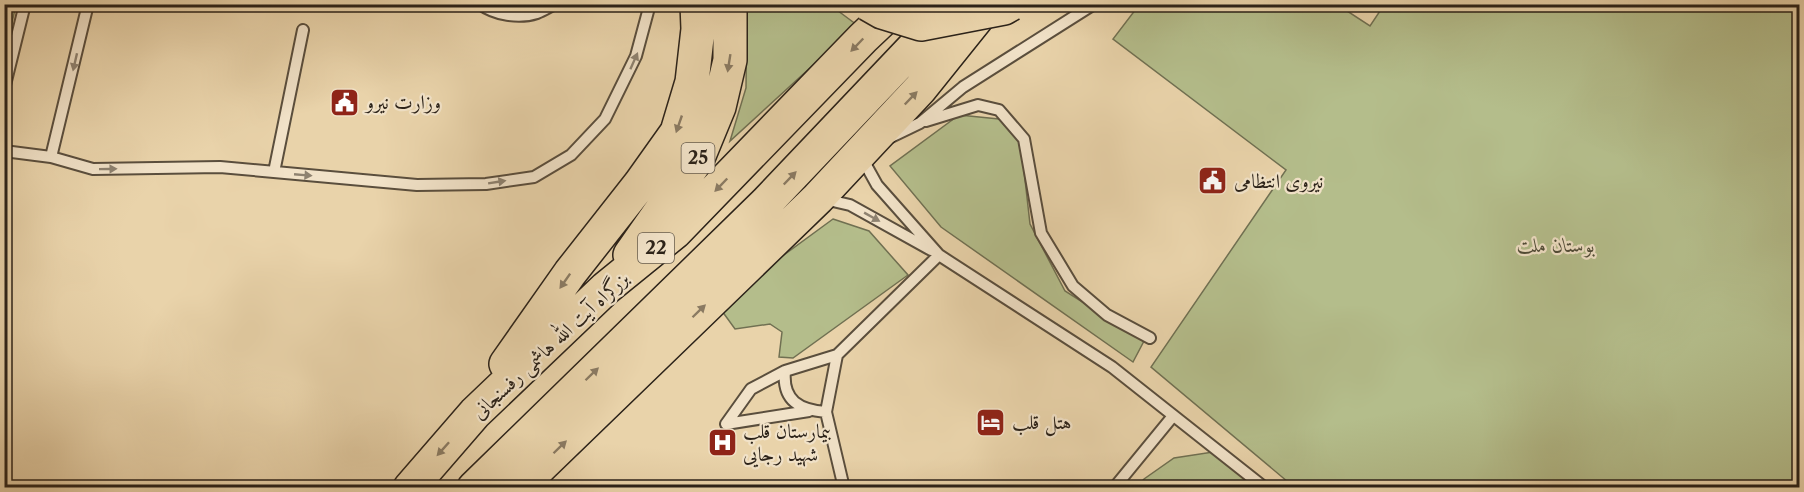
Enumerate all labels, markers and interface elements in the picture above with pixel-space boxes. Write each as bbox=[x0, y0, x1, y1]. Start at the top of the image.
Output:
one-way arrow bbox=[850, 37, 864, 51]
one-way arrow bbox=[629, 51, 639, 69]
one-way arrow bbox=[69, 52, 79, 71]
one-way arrow bbox=[724, 53, 733, 72]
public building icon: وزارت نیرو bbox=[329, 86, 361, 118]
place label: وزارت نیرو bbox=[364, 90, 441, 114]
one-way arrow bbox=[904, 91, 918, 106]
one-way arrow bbox=[674, 115, 683, 133]
road number: 25 bbox=[682, 143, 714, 173]
one-way arrow bbox=[99, 164, 118, 174]
public building icon: نیروی انتظامی bbox=[1197, 165, 1229, 197]
place label: نیروی انتظامی bbox=[1234, 169, 1324, 193]
one-way arrow bbox=[293, 170, 312, 180]
one-way arrow bbox=[783, 170, 797, 185]
one-way arrow bbox=[714, 177, 728, 192]
one-way arrow bbox=[488, 178, 507, 187]
one-way arrow bbox=[864, 212, 880, 223]
road number: 22 bbox=[638, 233, 674, 263]
park label: بوستان ملت bbox=[1517, 233, 1595, 258]
street label: بزرگراه آیت الله هاشمی رفسنجانی bbox=[465, 264, 635, 425]
one-way arrow bbox=[559, 272, 571, 288]
one-way arrow bbox=[692, 304, 707, 318]
one-way arrow bbox=[584, 367, 599, 381]
hotel icon: هتل قلب bbox=[975, 406, 1007, 438]
place label: هتل قلب bbox=[1012, 410, 1072, 437]
place label: بیمارستان قلب شهید رجایی bbox=[743, 419, 832, 468]
hospital icon: بیمارستان قلب شهید رجایی bbox=[706, 427, 738, 459]
one-way arrow bbox=[552, 440, 566, 454]
one-way arrow bbox=[437, 441, 450, 456]

